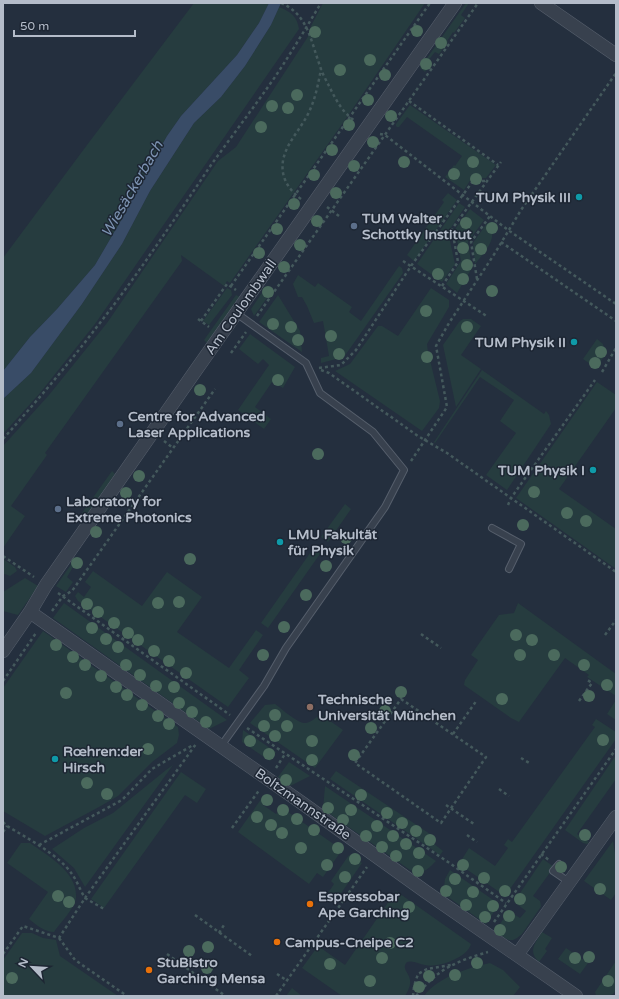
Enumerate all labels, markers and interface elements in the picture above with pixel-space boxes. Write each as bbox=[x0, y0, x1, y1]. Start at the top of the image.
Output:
scale bar bbox=[14, 12, 135, 38]
text: 50 m bbox=[20, 19, 49, 33]
water label: Wiesäckerbach bbox=[97, 137, 167, 240]
place label: TUM Physik III bbox=[475, 189, 571, 206]
marker: TUM Physik III bbox=[574, 192, 584, 202]
place label: TUM Walter Schottky Institut bbox=[361, 210, 472, 243]
marker: TUM Walter Schottky Institut bbox=[349, 221, 359, 231]
street label: Am Coulombwall bbox=[202, 256, 280, 358]
place label: TUM Physik II bbox=[474, 334, 566, 351]
marker: TUM Physik II bbox=[569, 337, 579, 347]
place label: Centre for Advanced Laser Applications bbox=[128, 408, 265, 441]
marker: Centre for Advanced Laser Applications bbox=[115, 419, 125, 429]
place label: TUM Physik I bbox=[497, 462, 585, 479]
marker: TUM Physik I bbox=[588, 465, 598, 475]
place label: Laboratory for Extreme Photonics bbox=[66, 493, 192, 526]
marker: Laboratory for Extreme Photonics bbox=[53, 504, 63, 514]
place label: LMU Fakultät für Physik bbox=[287, 526, 378, 559]
marker: LMU Fakultät für Physik bbox=[275, 537, 285, 547]
place label: Technische Universität München bbox=[317, 691, 456, 724]
marker: Technische Universität München bbox=[305, 702, 315, 712]
place label: Rœhren:der Hirsch bbox=[63, 743, 143, 776]
marker: Rœhren:der Hirsch bbox=[50, 754, 60, 764]
street label: Boltzmannstraße bbox=[252, 765, 354, 844]
place label: Espressobar Ape Garching bbox=[318, 888, 409, 921]
marker: Espressobar Ape Garching bbox=[305, 899, 315, 909]
place label: Campus-Cneipe C2 bbox=[285, 934, 414, 951]
marker: Campus-Cneipe C2 bbox=[272, 937, 282, 947]
north arrow bbox=[12, 947, 52, 987]
place label: StuBistro Garching Mensa bbox=[157, 954, 266, 987]
text: N bbox=[16, 956, 31, 970]
marker: StuBistro Garching Mensa bbox=[144, 965, 154, 975]

